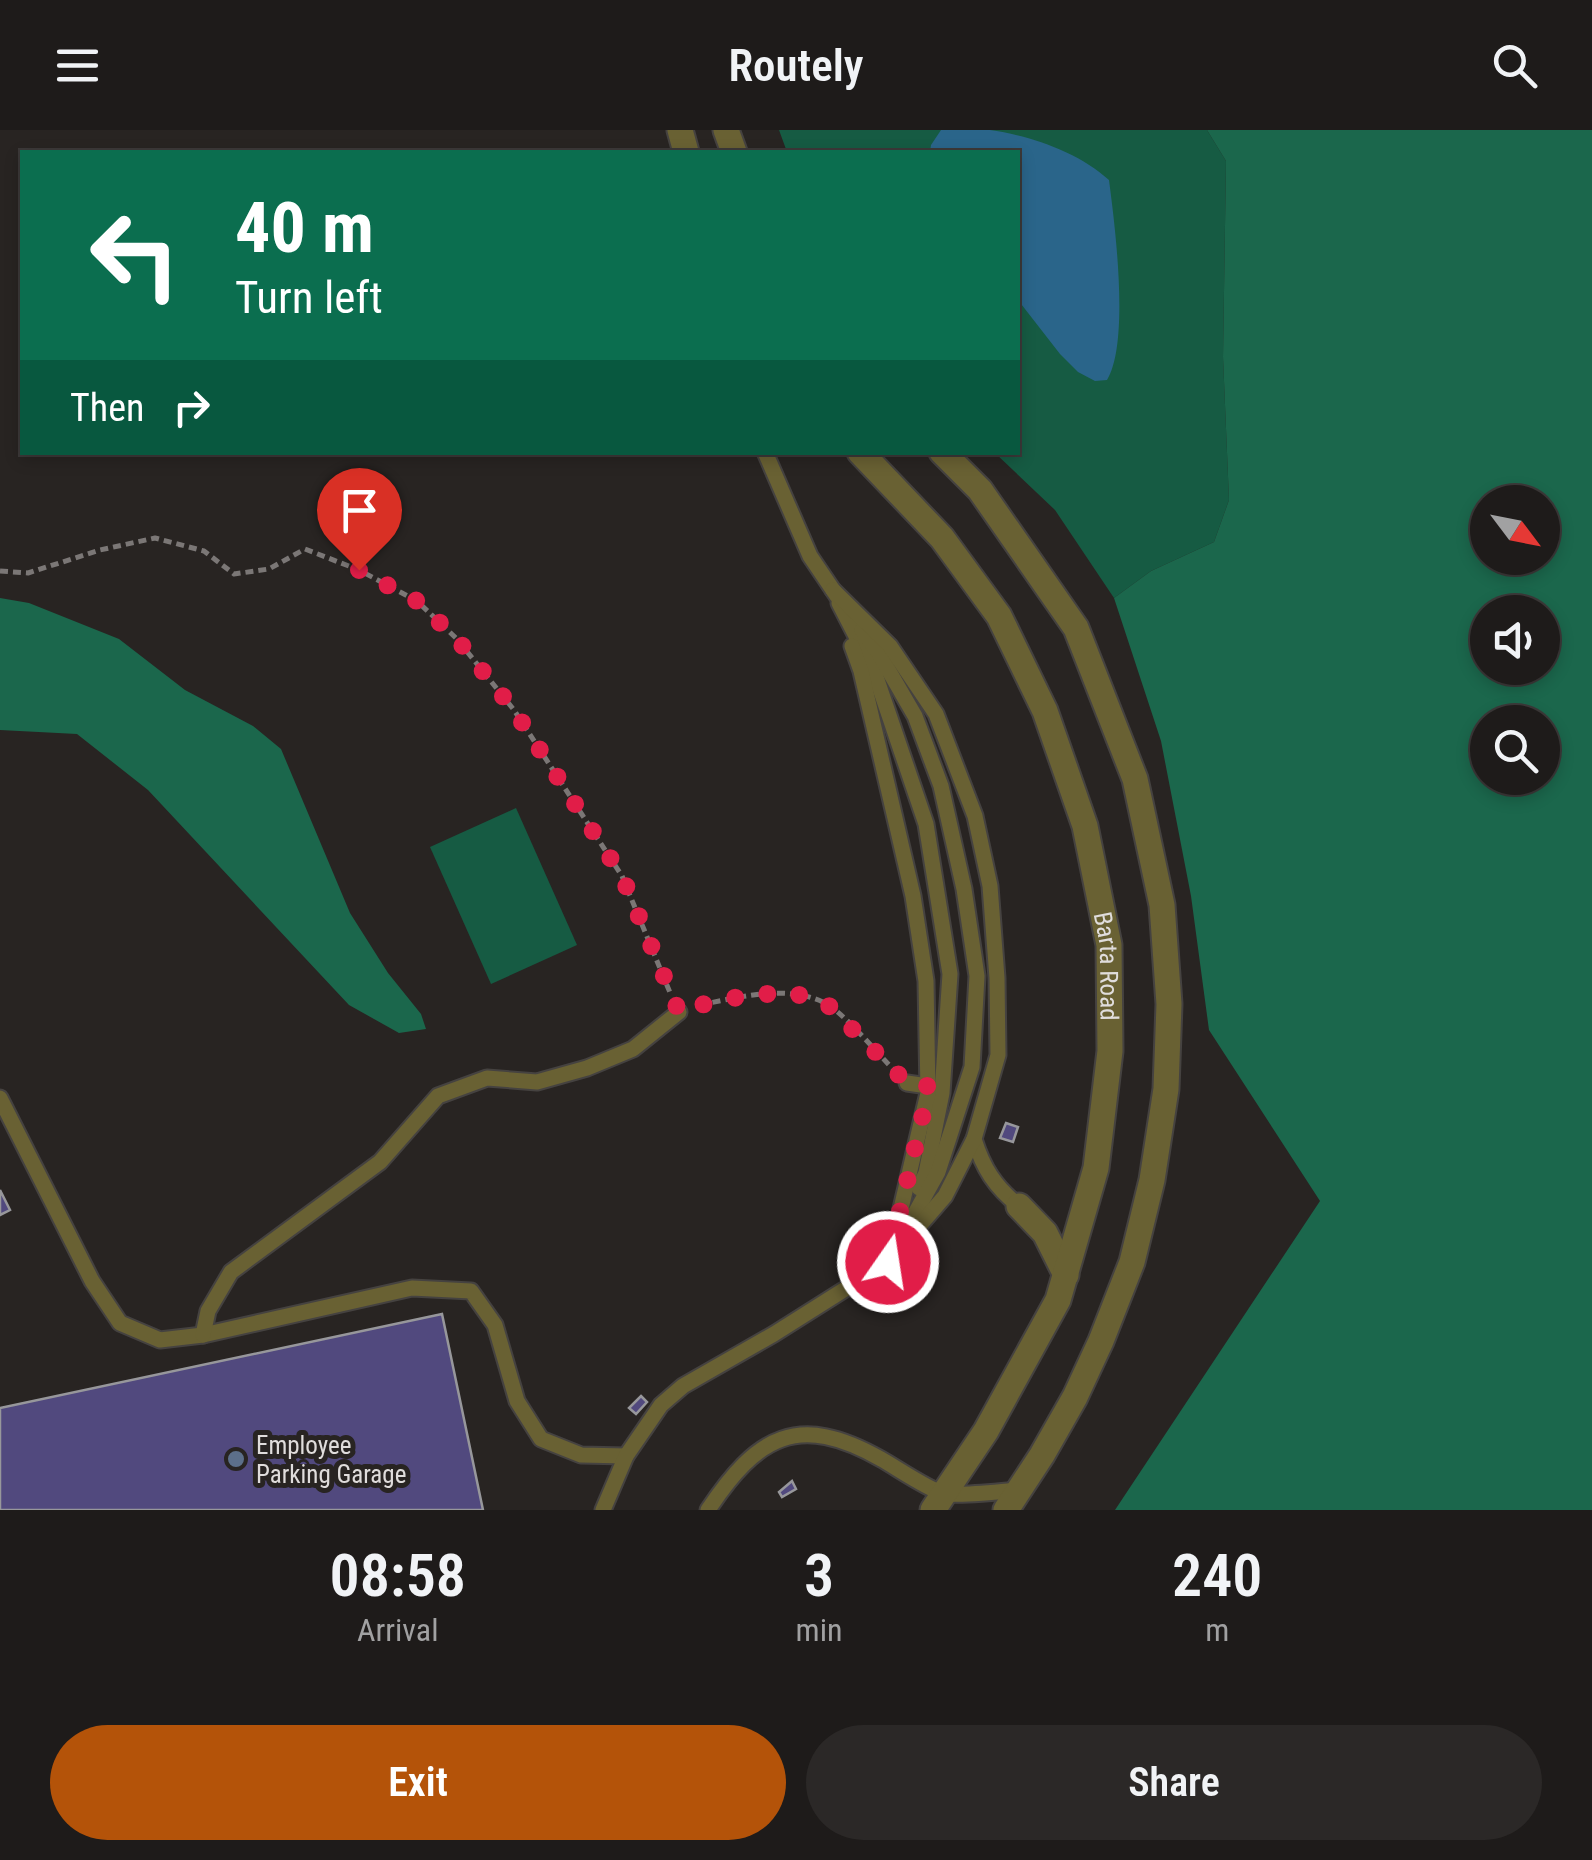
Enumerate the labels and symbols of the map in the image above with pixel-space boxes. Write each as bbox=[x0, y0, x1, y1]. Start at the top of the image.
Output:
pin bbox=[317, 468, 402, 571]
north arrow bbox=[1470, 485, 1560, 575]
street label: Barta Road bbox=[1088, 909, 1124, 1021]
position arrow bbox=[836, 1210, 940, 1314]
place label: Employee Parking Garage bbox=[256, 1431, 406, 1489]
marker: Employee Parking Garage bbox=[225, 1448, 247, 1470]

